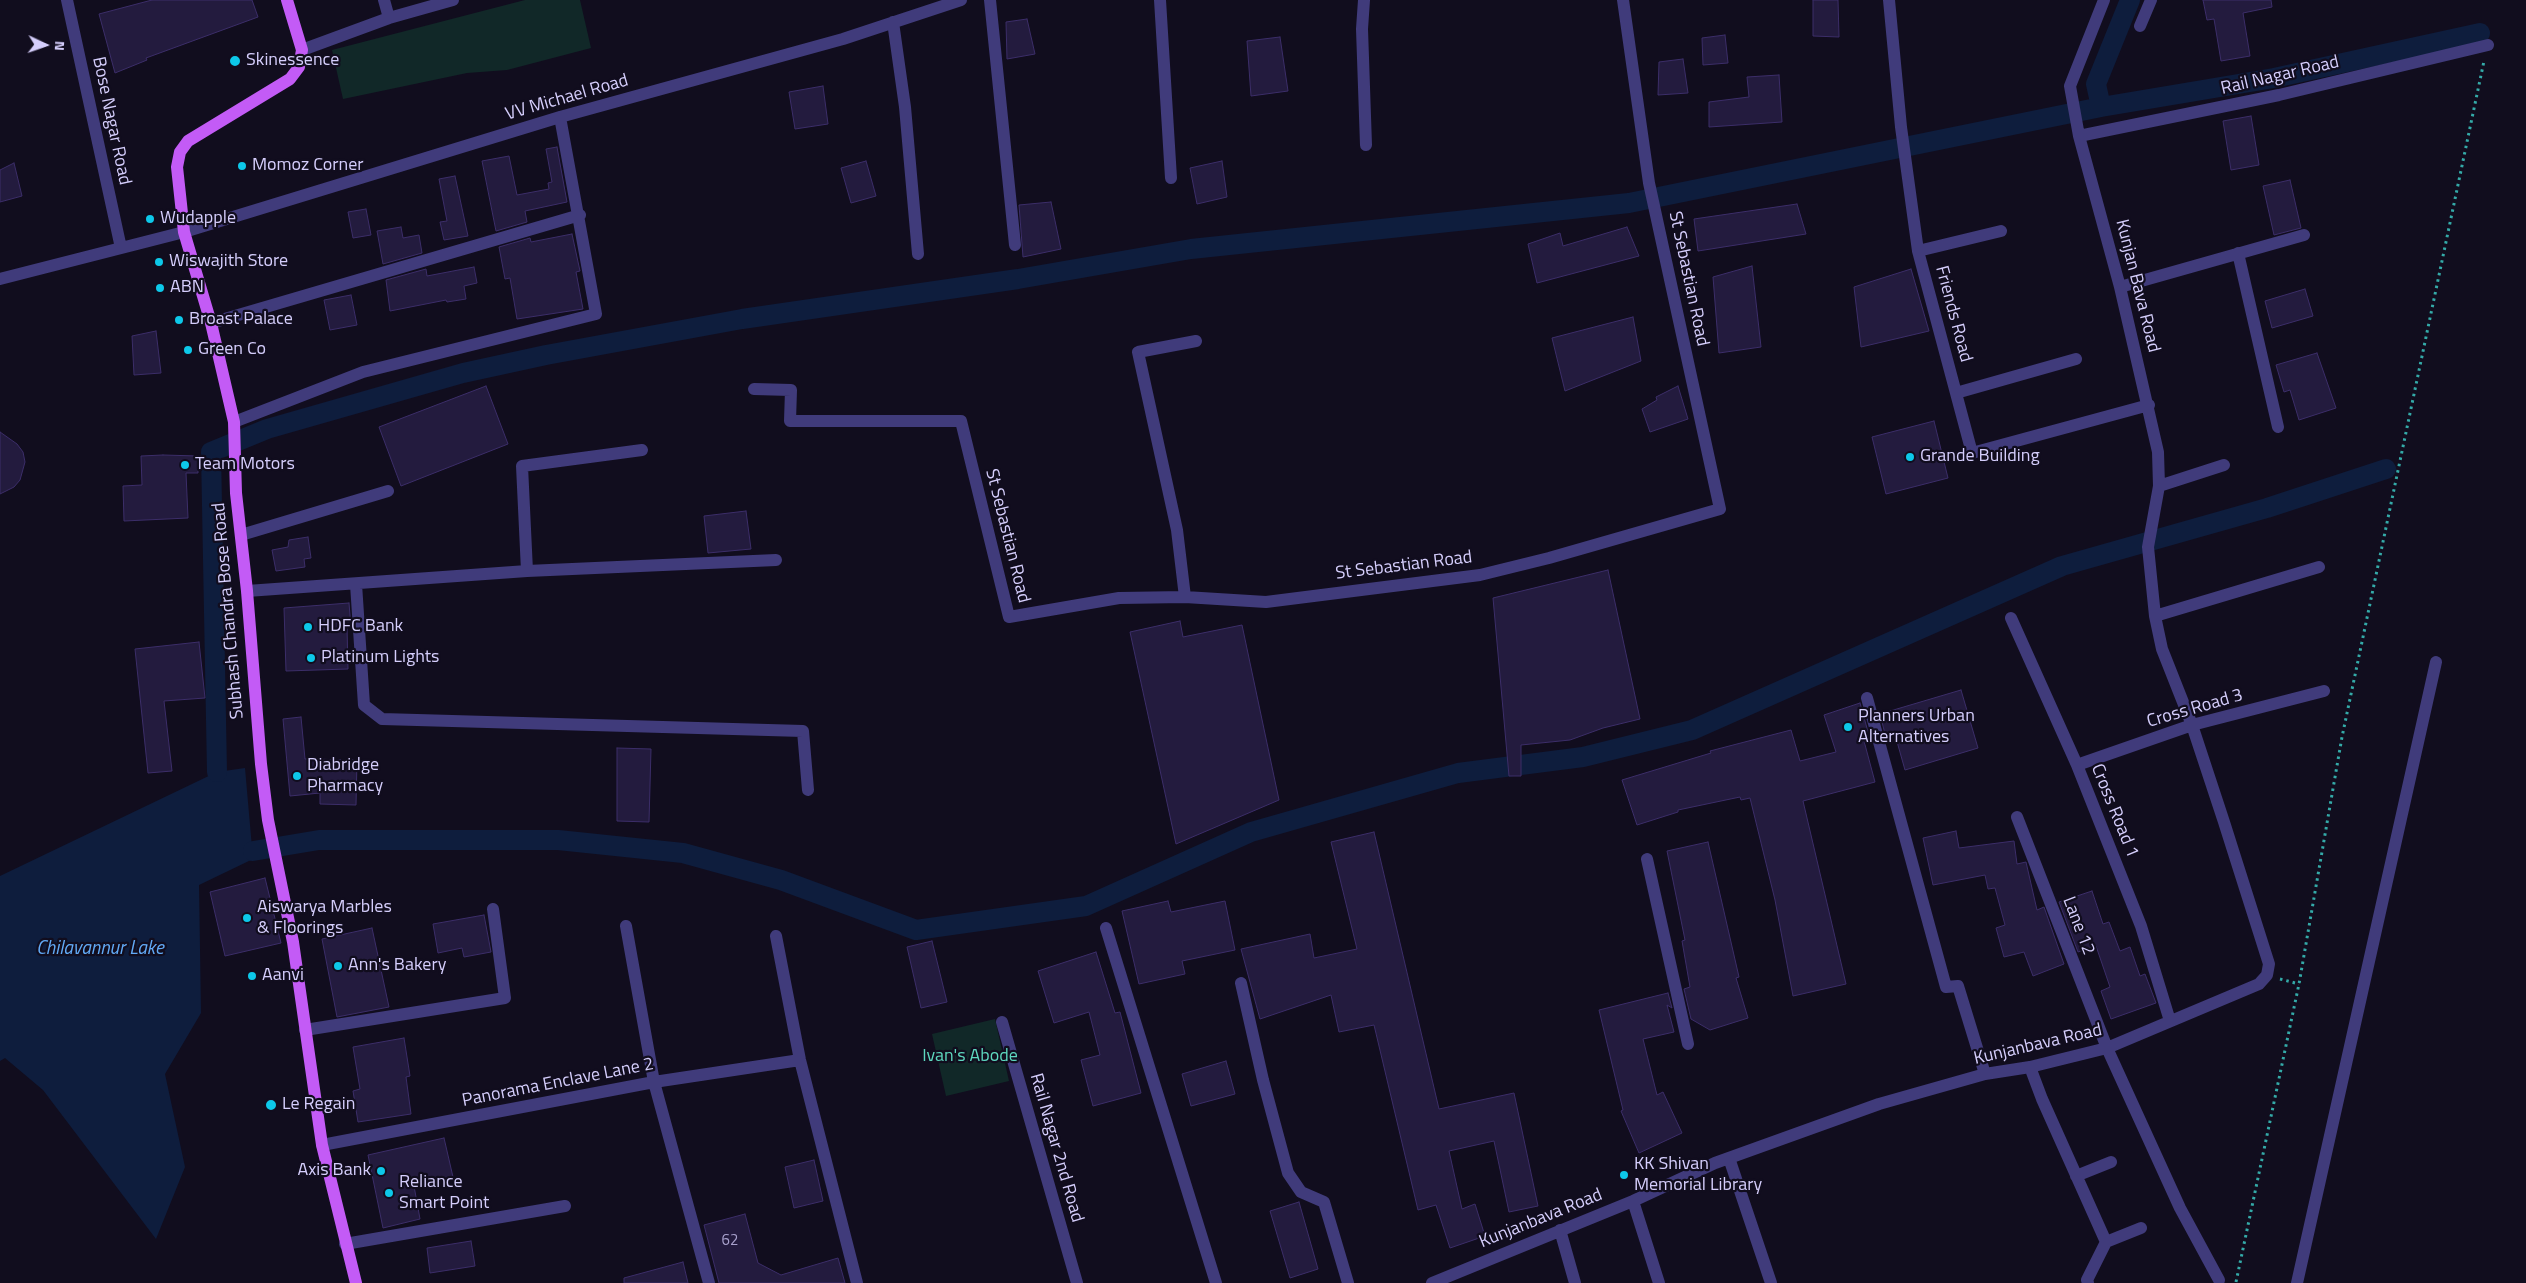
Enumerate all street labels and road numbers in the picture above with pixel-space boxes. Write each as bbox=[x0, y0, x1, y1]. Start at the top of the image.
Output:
street label: Rail Nagar Road bbox=[2219, 52, 2341, 100]
street label: Bose Nagar Road bbox=[87, 55, 135, 187]
street label: VV Michael Road bbox=[503, 70, 631, 126]
street label: St Sebastian Road bbox=[1663, 210, 1713, 348]
street label: Kunjan Bava Road bbox=[2110, 217, 2164, 355]
street label: Friends Road bbox=[1930, 263, 1976, 365]
street label: St Sebastian Road bbox=[980, 467, 1034, 605]
street label: Subhash Chandra Bose Road bbox=[209, 502, 249, 720]
street label: St Sebastian Road bbox=[1334, 547, 1474, 585]
street label: Cross Road 3 bbox=[2144, 685, 2246, 733]
street label: Cross Road 1 bbox=[2085, 761, 2143, 861]
street label: Lane 12 bbox=[2057, 894, 2099, 958]
street label: Kunjanbava Road bbox=[1972, 1020, 2104, 1070]
street label: Panorama Enclave Lane 2 bbox=[460, 1054, 656, 1112]
street label: Rail Nagar 2nd Road bbox=[1024, 1071, 1088, 1225]
street label: Kunjanbava Road bbox=[1476, 1185, 1606, 1253]

